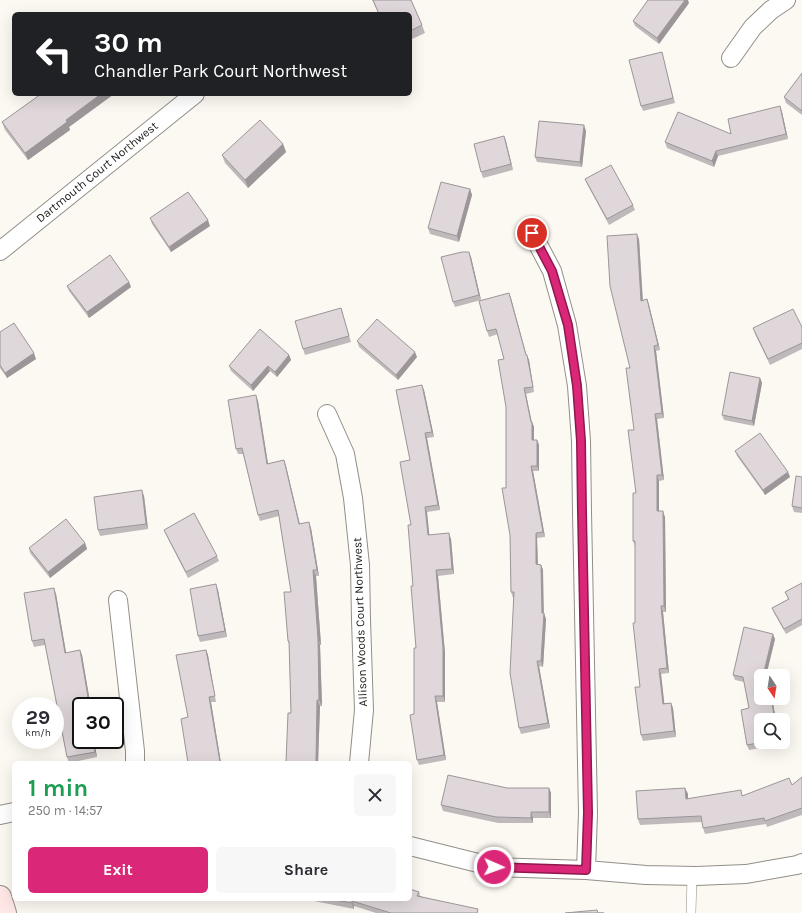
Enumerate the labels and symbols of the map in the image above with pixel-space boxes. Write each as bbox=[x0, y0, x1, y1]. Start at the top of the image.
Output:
street label: Dartmouth Court Northwest bbox=[33, 118, 161, 225]
pin bbox=[515, 216, 549, 250]
street label: Allison Woods Court Northwest bbox=[350, 537, 370, 707]
north arrow bbox=[754, 669, 790, 705]
speed limit sign: 30 bbox=[72, 697, 124, 749]
position arrow bbox=[473, 846, 515, 888]

